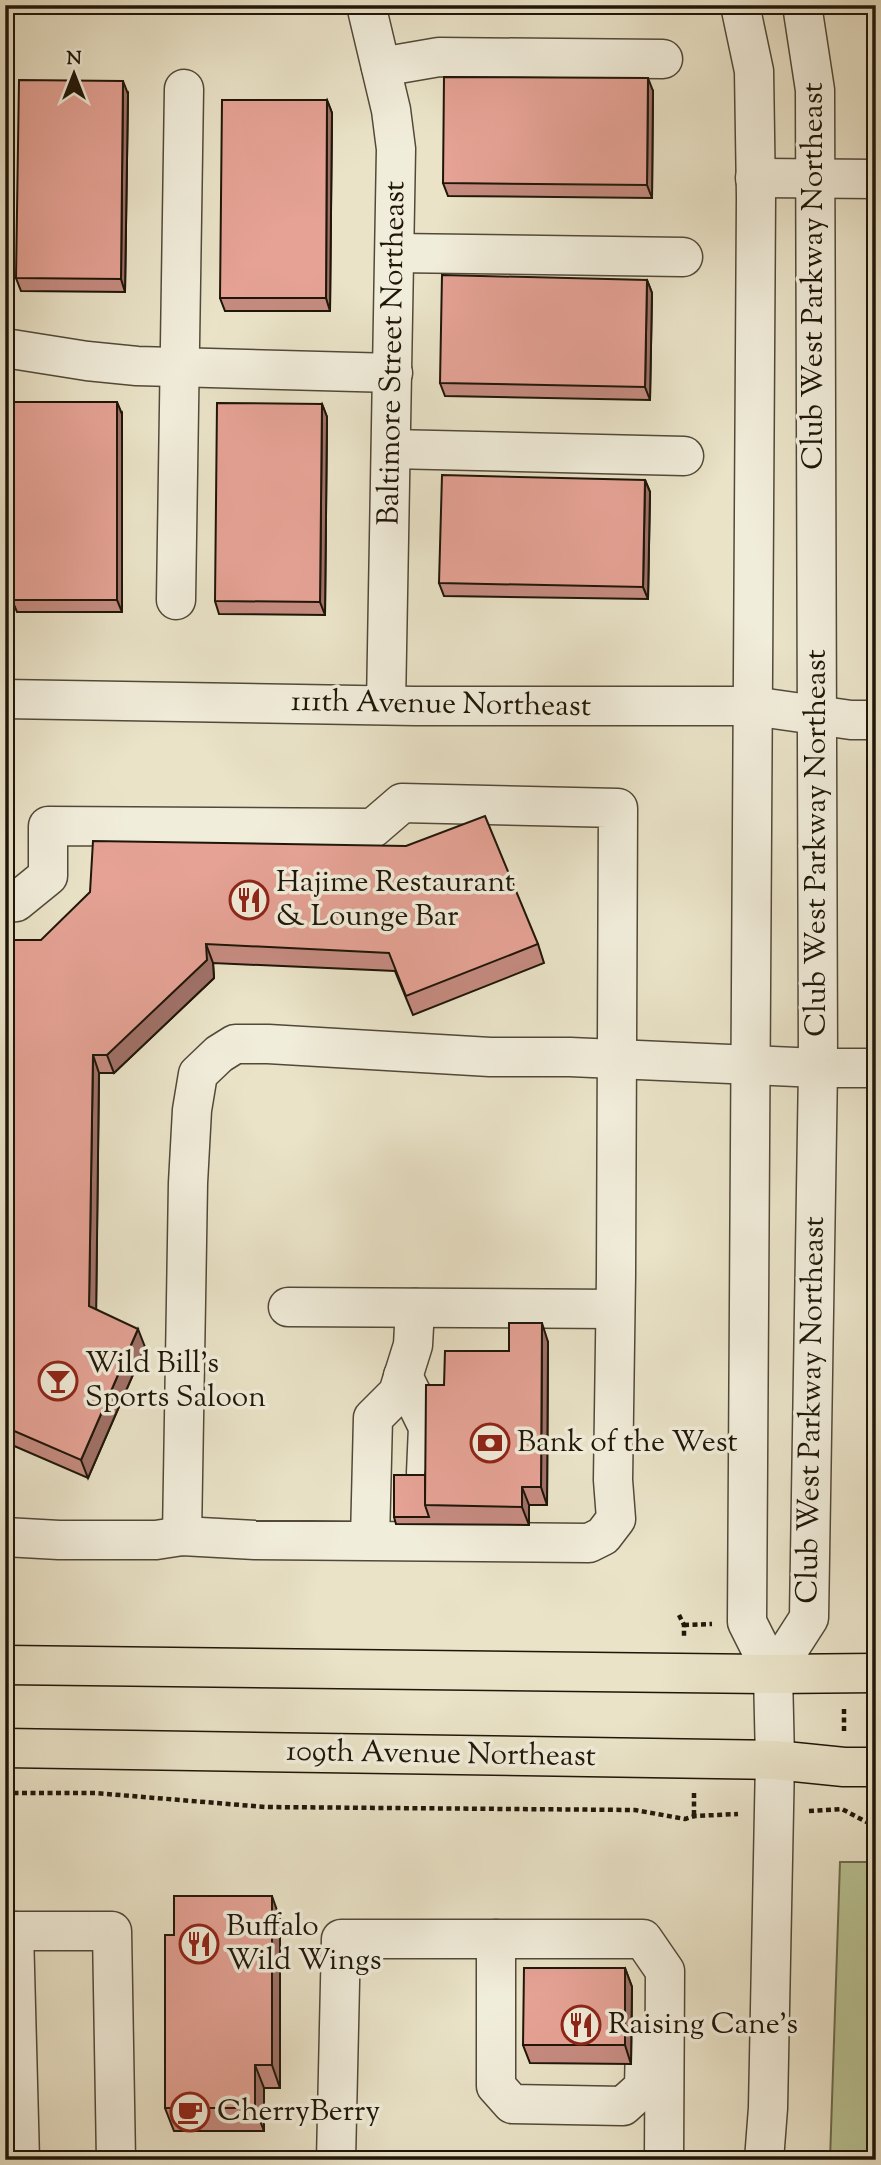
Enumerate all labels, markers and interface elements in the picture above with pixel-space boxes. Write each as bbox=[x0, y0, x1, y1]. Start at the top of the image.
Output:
north arrow bbox=[38, 38, 108, 108]
text: N bbox=[66, 46, 82, 73]
street label: Club West Parkway Northeast bbox=[793, 82, 836, 470]
street label: Baltimore Street Northeast bbox=[368, 180, 418, 526]
street label: Club West Parkway Northeast bbox=[796, 649, 839, 1037]
street label: 111th Avenue Northeast bbox=[291, 681, 591, 729]
place label: Hajime Restaurant & Lounge Bar bbox=[276, 862, 515, 939]
restaurant icon: Hajime Restaurant & Lounge Bar bbox=[228, 879, 270, 921]
street label: Club West Parkway Northeast bbox=[787, 1216, 837, 1604]
place label: Wild Bill's Sports Saloon bbox=[85, 1343, 266, 1420]
bar icon: Wild Bill's Sports Saloon bbox=[37, 1360, 79, 1402]
bank icon: Bank of the West bbox=[469, 1422, 511, 1464]
place label: Bank of the West bbox=[517, 1422, 738, 1465]
street label: 109th Avenue Northeast bbox=[286, 1731, 596, 1779]
place label: Buffalo Wild Wings bbox=[226, 1906, 381, 1983]
restaurant icon: Buffalo Wild Wings bbox=[178, 1923, 220, 1965]
restaurant icon: Raising Cane's bbox=[560, 2004, 602, 2046]
place label: Raising Cane's bbox=[608, 2004, 798, 2047]
cafe icon: CherryBerry bbox=[169, 2091, 211, 2133]
place label: CherryBerry bbox=[217, 2091, 380, 2134]

